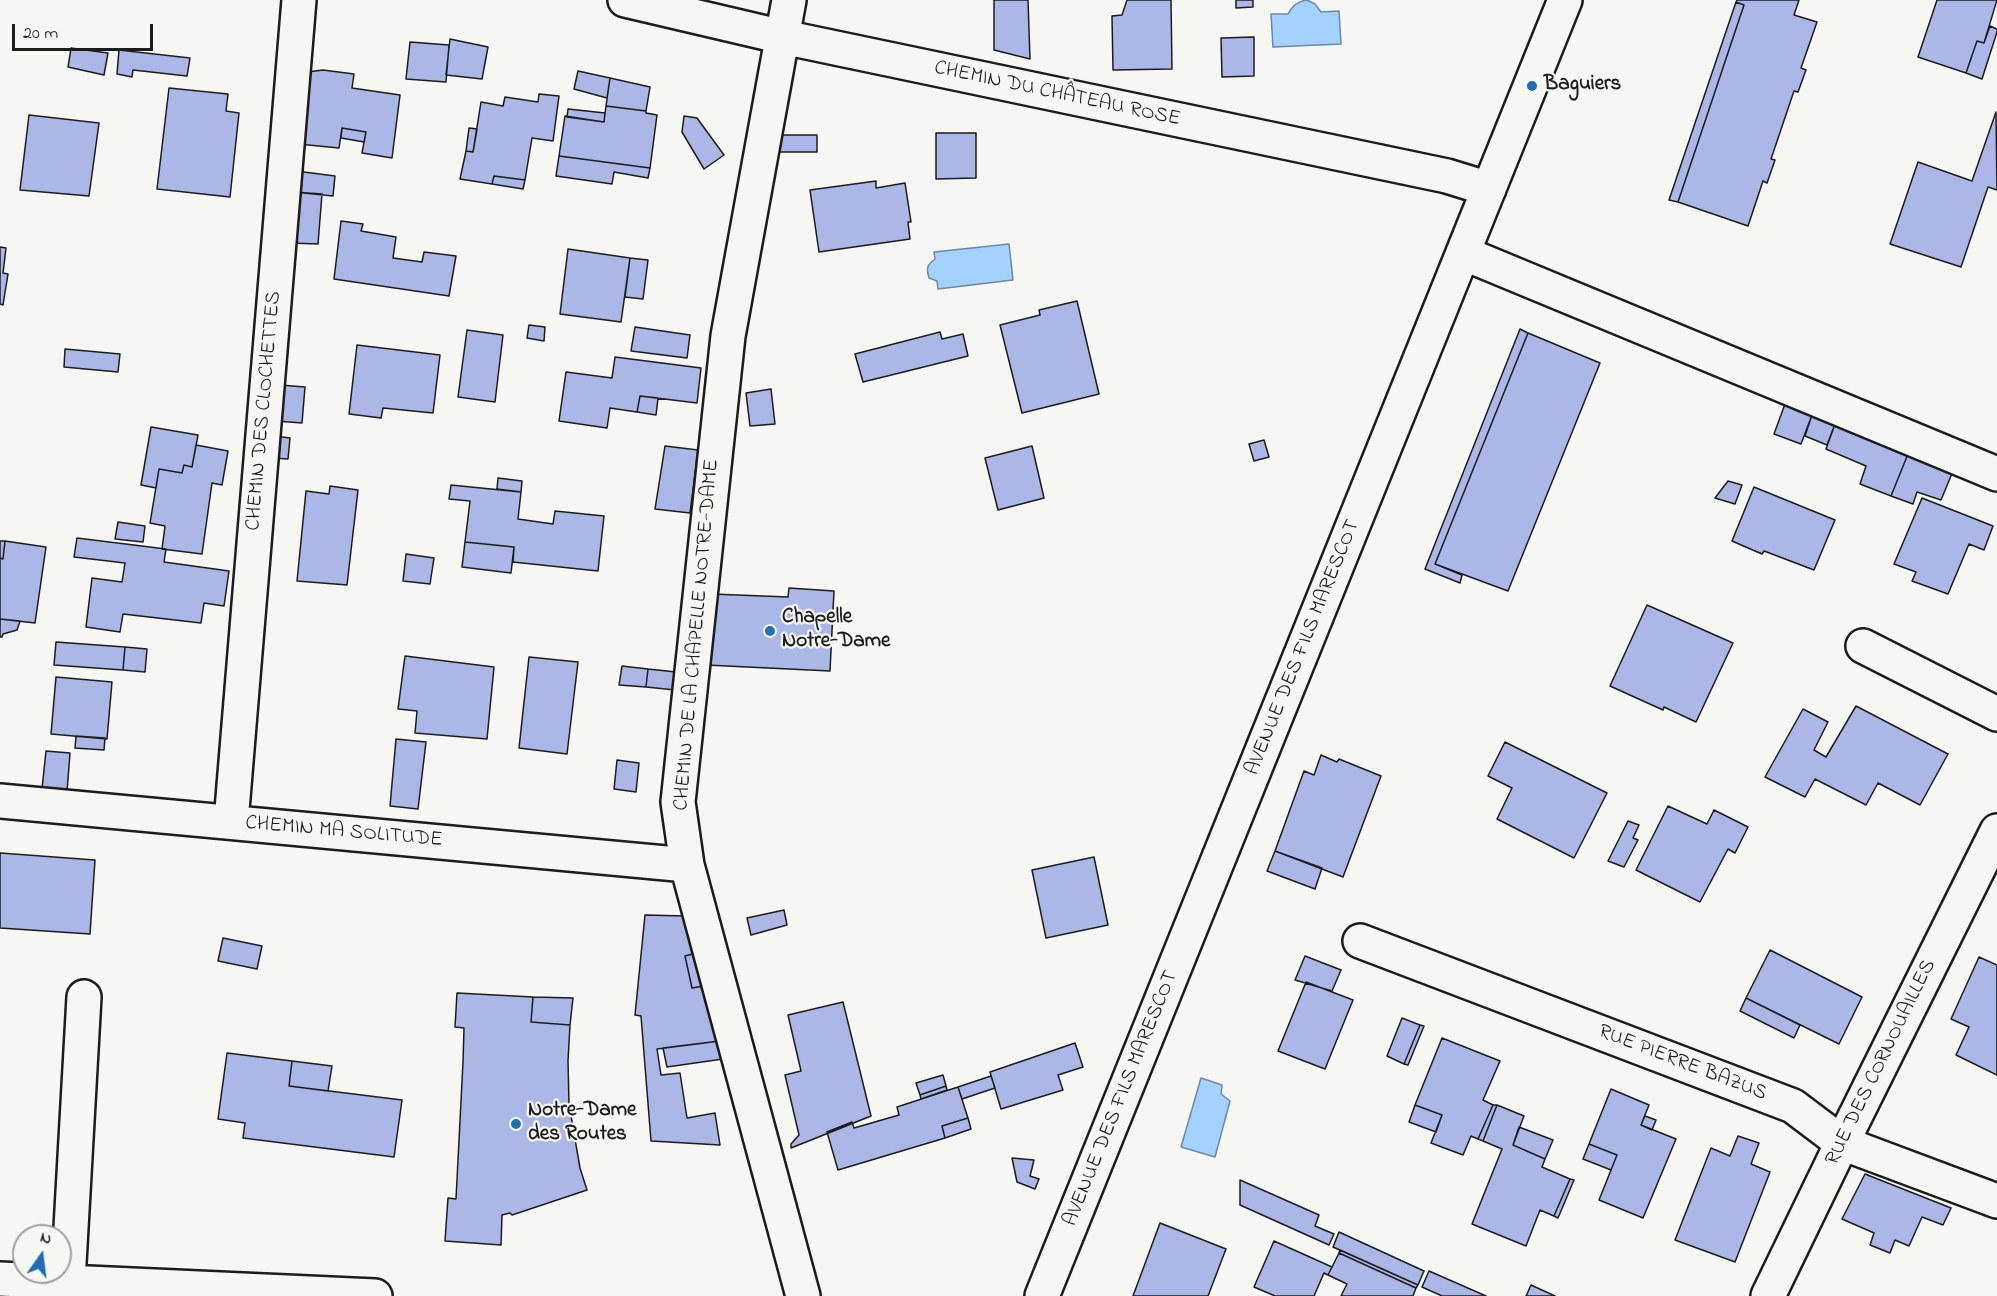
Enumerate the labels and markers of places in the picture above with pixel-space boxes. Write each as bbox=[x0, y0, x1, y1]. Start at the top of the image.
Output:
place label: Baguiers bbox=[1544, 73, 1621, 99]
marker: Baguiers bbox=[1525, 79, 1539, 93]
place label: Chapelle Notre-Dame bbox=[782, 606, 890, 656]
marker: Chapelle Notre-Dame bbox=[763, 624, 777, 638]
place label: Notre-Dame des Routes bbox=[528, 1099, 636, 1149]
marker: Notre-Dame des Routes bbox=[509, 1117, 523, 1131]

